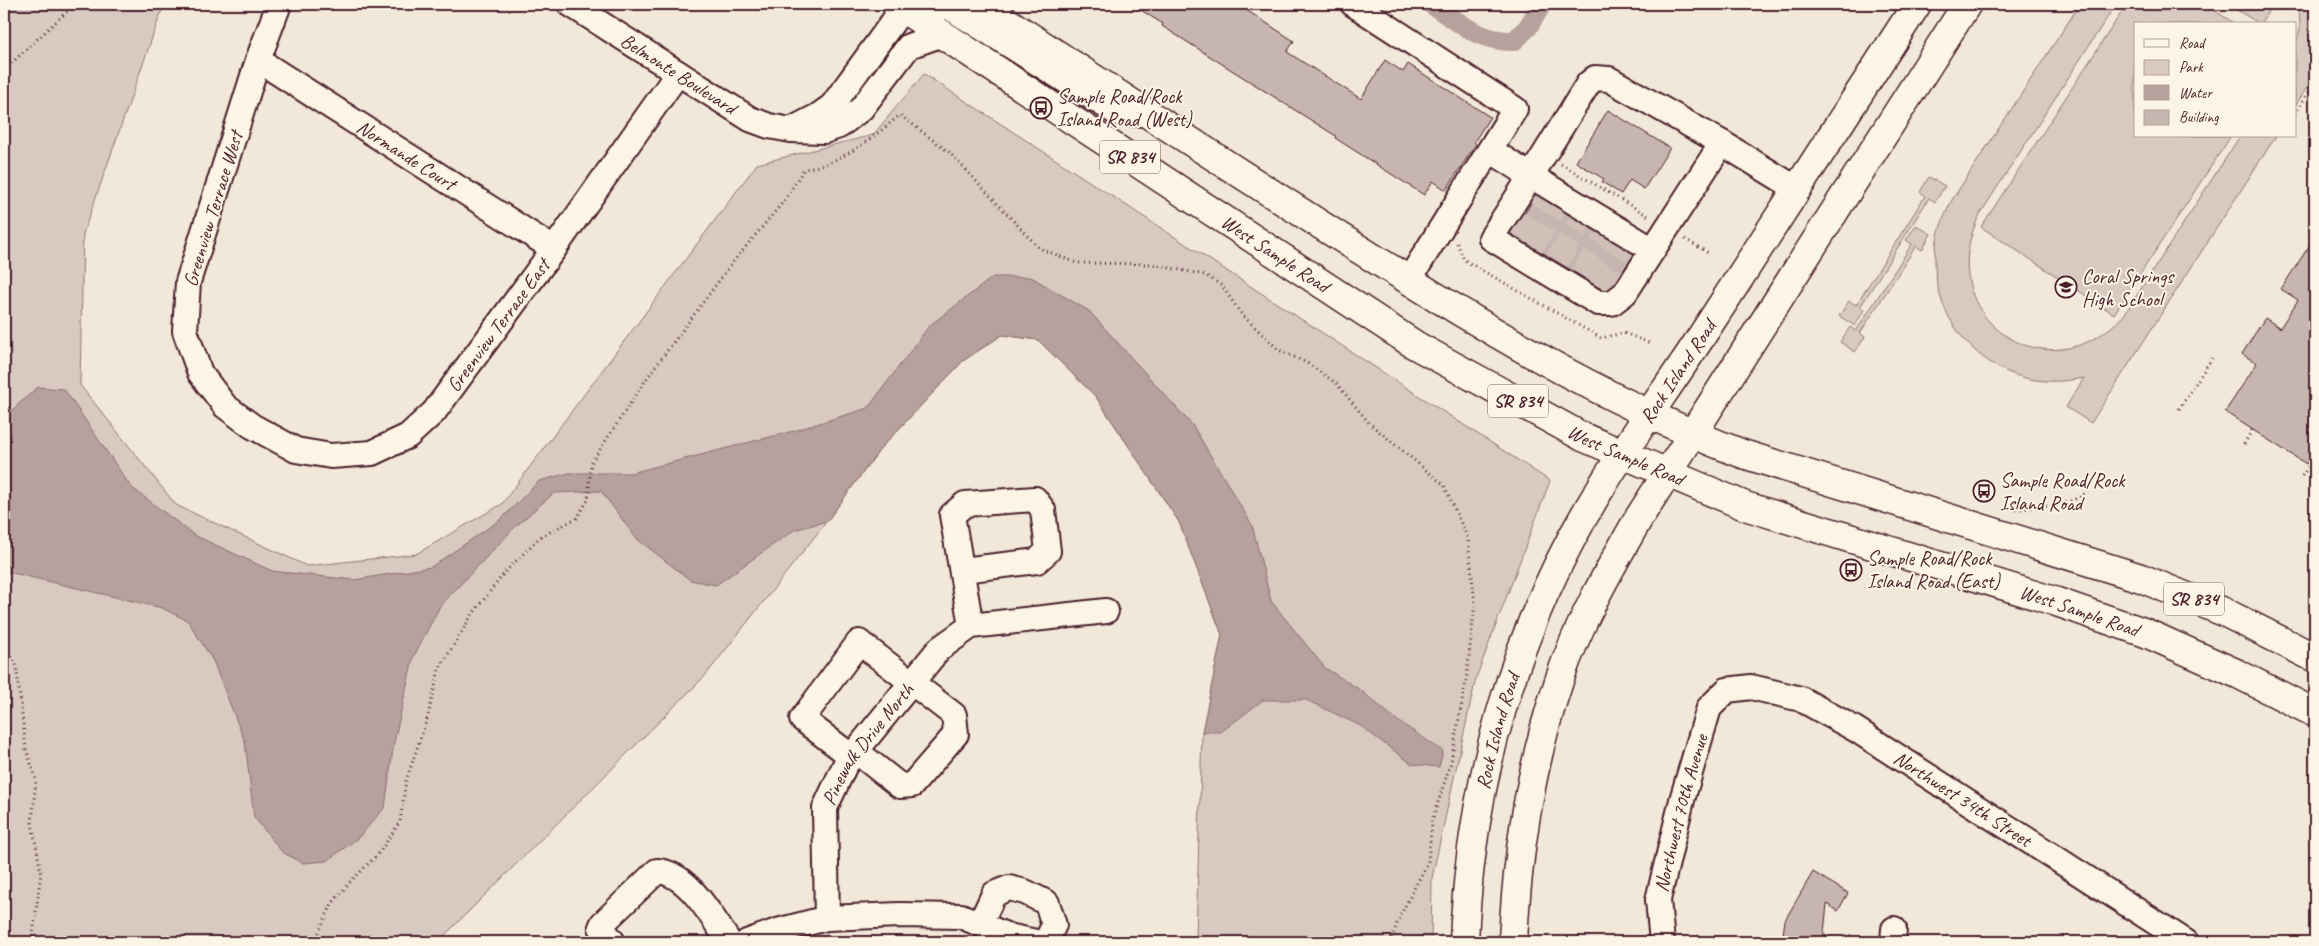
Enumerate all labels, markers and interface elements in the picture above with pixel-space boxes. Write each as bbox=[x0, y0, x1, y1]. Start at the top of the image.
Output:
legend bbox=[2134, 22, 2296, 138]
street label: Belmonte Boulevard bbox=[616, 27, 744, 121]
text: Road bbox=[2179, 34, 2206, 53]
text: Park bbox=[2179, 58, 2204, 77]
place label: Sample Road/Rock Island Road (West) bbox=[1057, 84, 1193, 132]
text: Water bbox=[2179, 84, 2213, 103]
bus stop icon: Sample Road/Rock Island Road (West) bbox=[1029, 96, 1053, 120]
text: Building bbox=[2179, 108, 2219, 127]
street label: Normande Court bbox=[352, 114, 463, 197]
street label: Greenview Terrace West bbox=[178, 125, 249, 290]
road number: SR 834 bbox=[1100, 140, 1160, 173]
street label: West Sample Road bbox=[1217, 209, 1337, 300]
street label: Greenview Terrace East bbox=[441, 251, 557, 396]
place label: Coral Springs High School bbox=[2082, 264, 2175, 312]
school or university icon: Coral Springs High School bbox=[2054, 275, 2078, 299]
street label: Rock Island Road bbox=[1634, 313, 1723, 428]
road number: SR 834 bbox=[1488, 384, 1548, 418]
street label: West Sample Road bbox=[1563, 419, 1691, 492]
place label: Sample Road/Rock Island Road bbox=[2000, 468, 2126, 516]
bus stop icon: Sample Road/Rock Island Road bbox=[1972, 479, 1996, 503]
place label: Sample Road/Rock Island Road (East) bbox=[1867, 546, 2001, 594]
bus stop icon: Sample Road/Rock Island Road (East) bbox=[1839, 558, 1863, 582]
street label: West Sample Road bbox=[2017, 579, 2145, 643]
road number: SR 834 bbox=[2164, 582, 2224, 616]
street label: Rock Island Road bbox=[1470, 667, 1526, 791]
street label: Pinewalk Drive North bbox=[816, 677, 919, 809]
street label: Northwest 70th Avenue bbox=[1648, 730, 1714, 894]
street label: Northwest 34th Street bbox=[1889, 745, 2038, 853]

